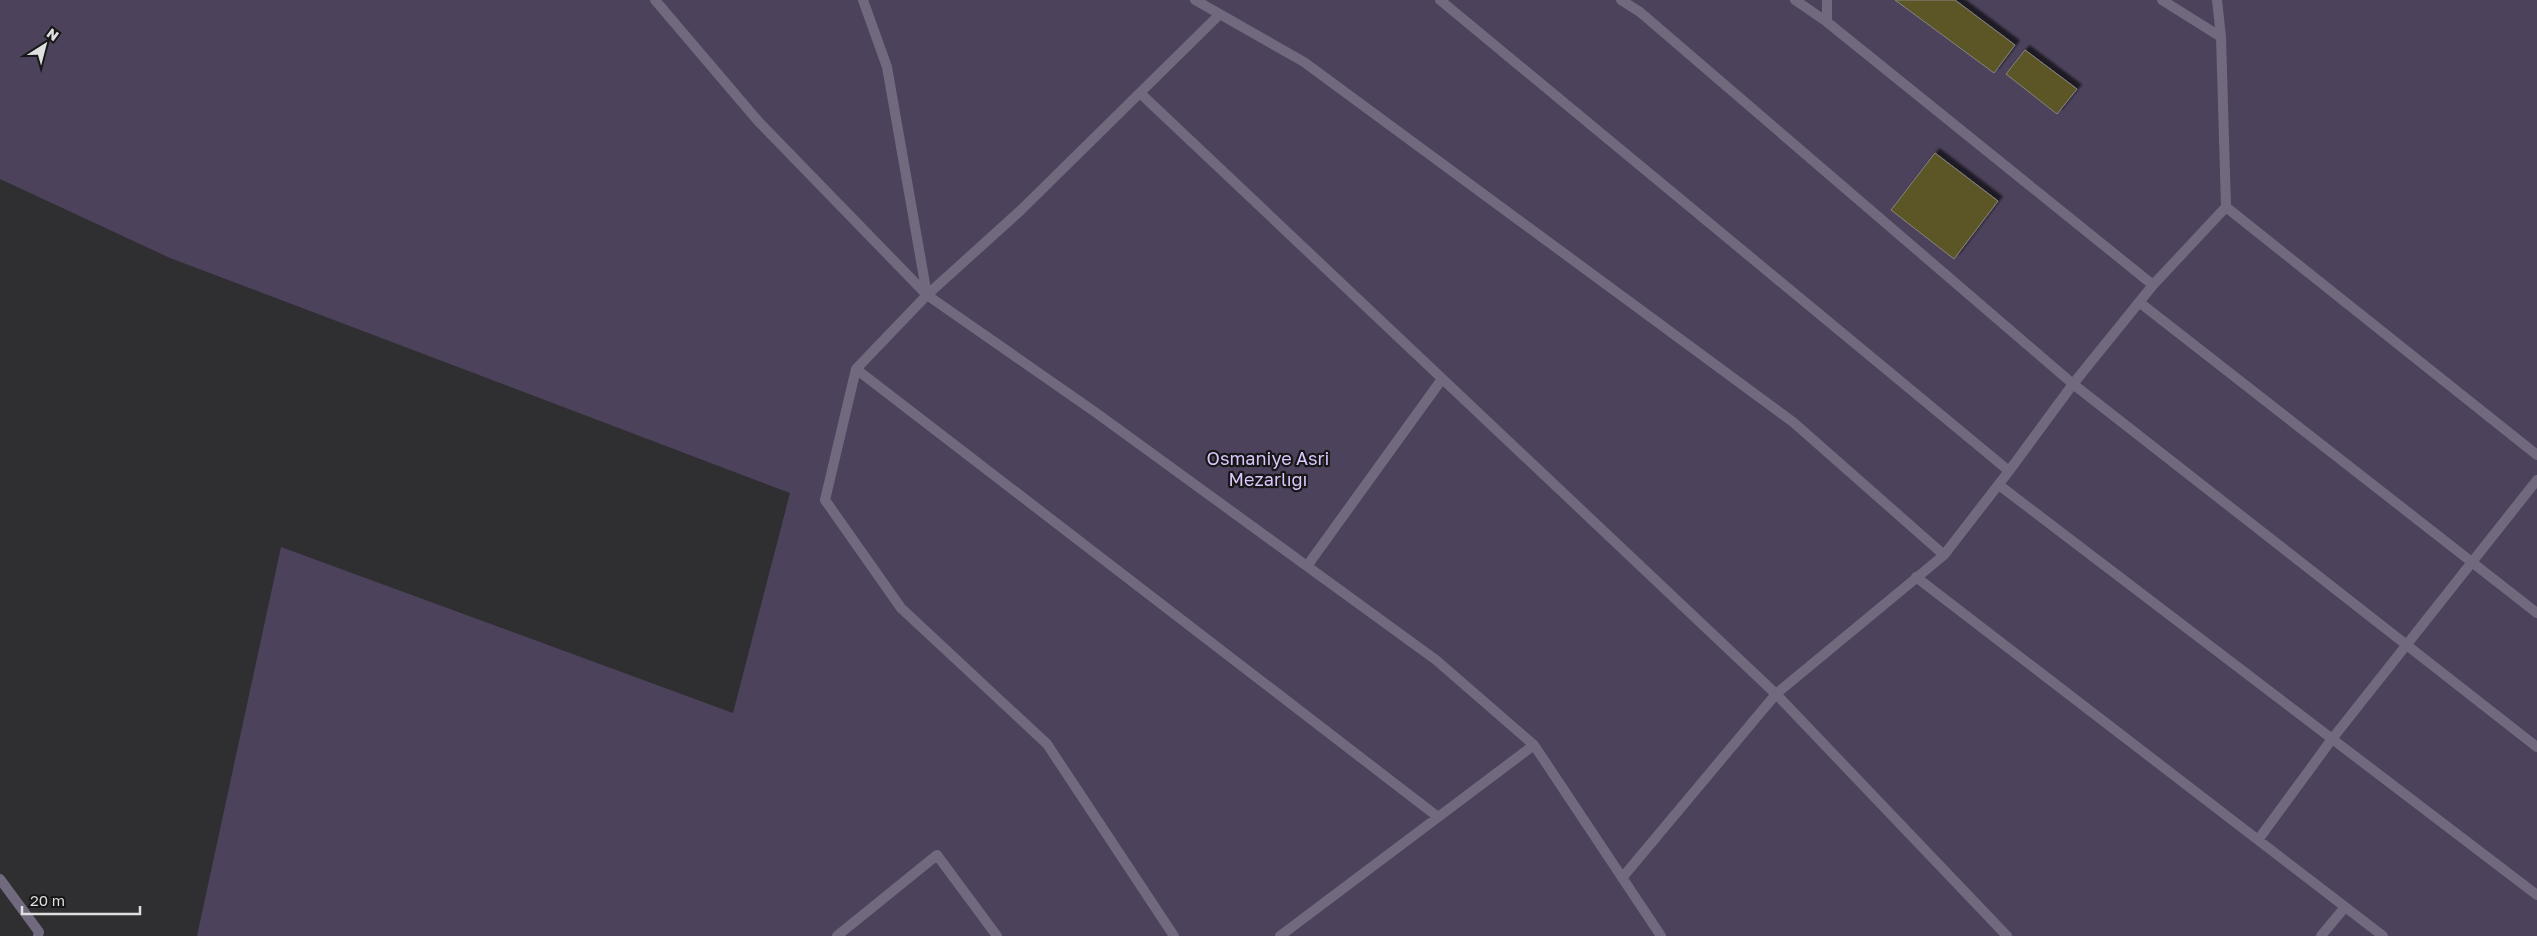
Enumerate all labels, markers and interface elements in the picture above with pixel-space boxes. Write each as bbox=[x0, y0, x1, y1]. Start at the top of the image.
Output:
north arrow bbox=[20, 20, 70, 70]
text: N bbox=[44, 24, 62, 44]
park label: Osmaniye Asri Mezarlığı bbox=[1207, 447, 1329, 490]
scale bar bbox=[22, 884, 140, 916]
text: 20 m bbox=[30, 891, 65, 909]

